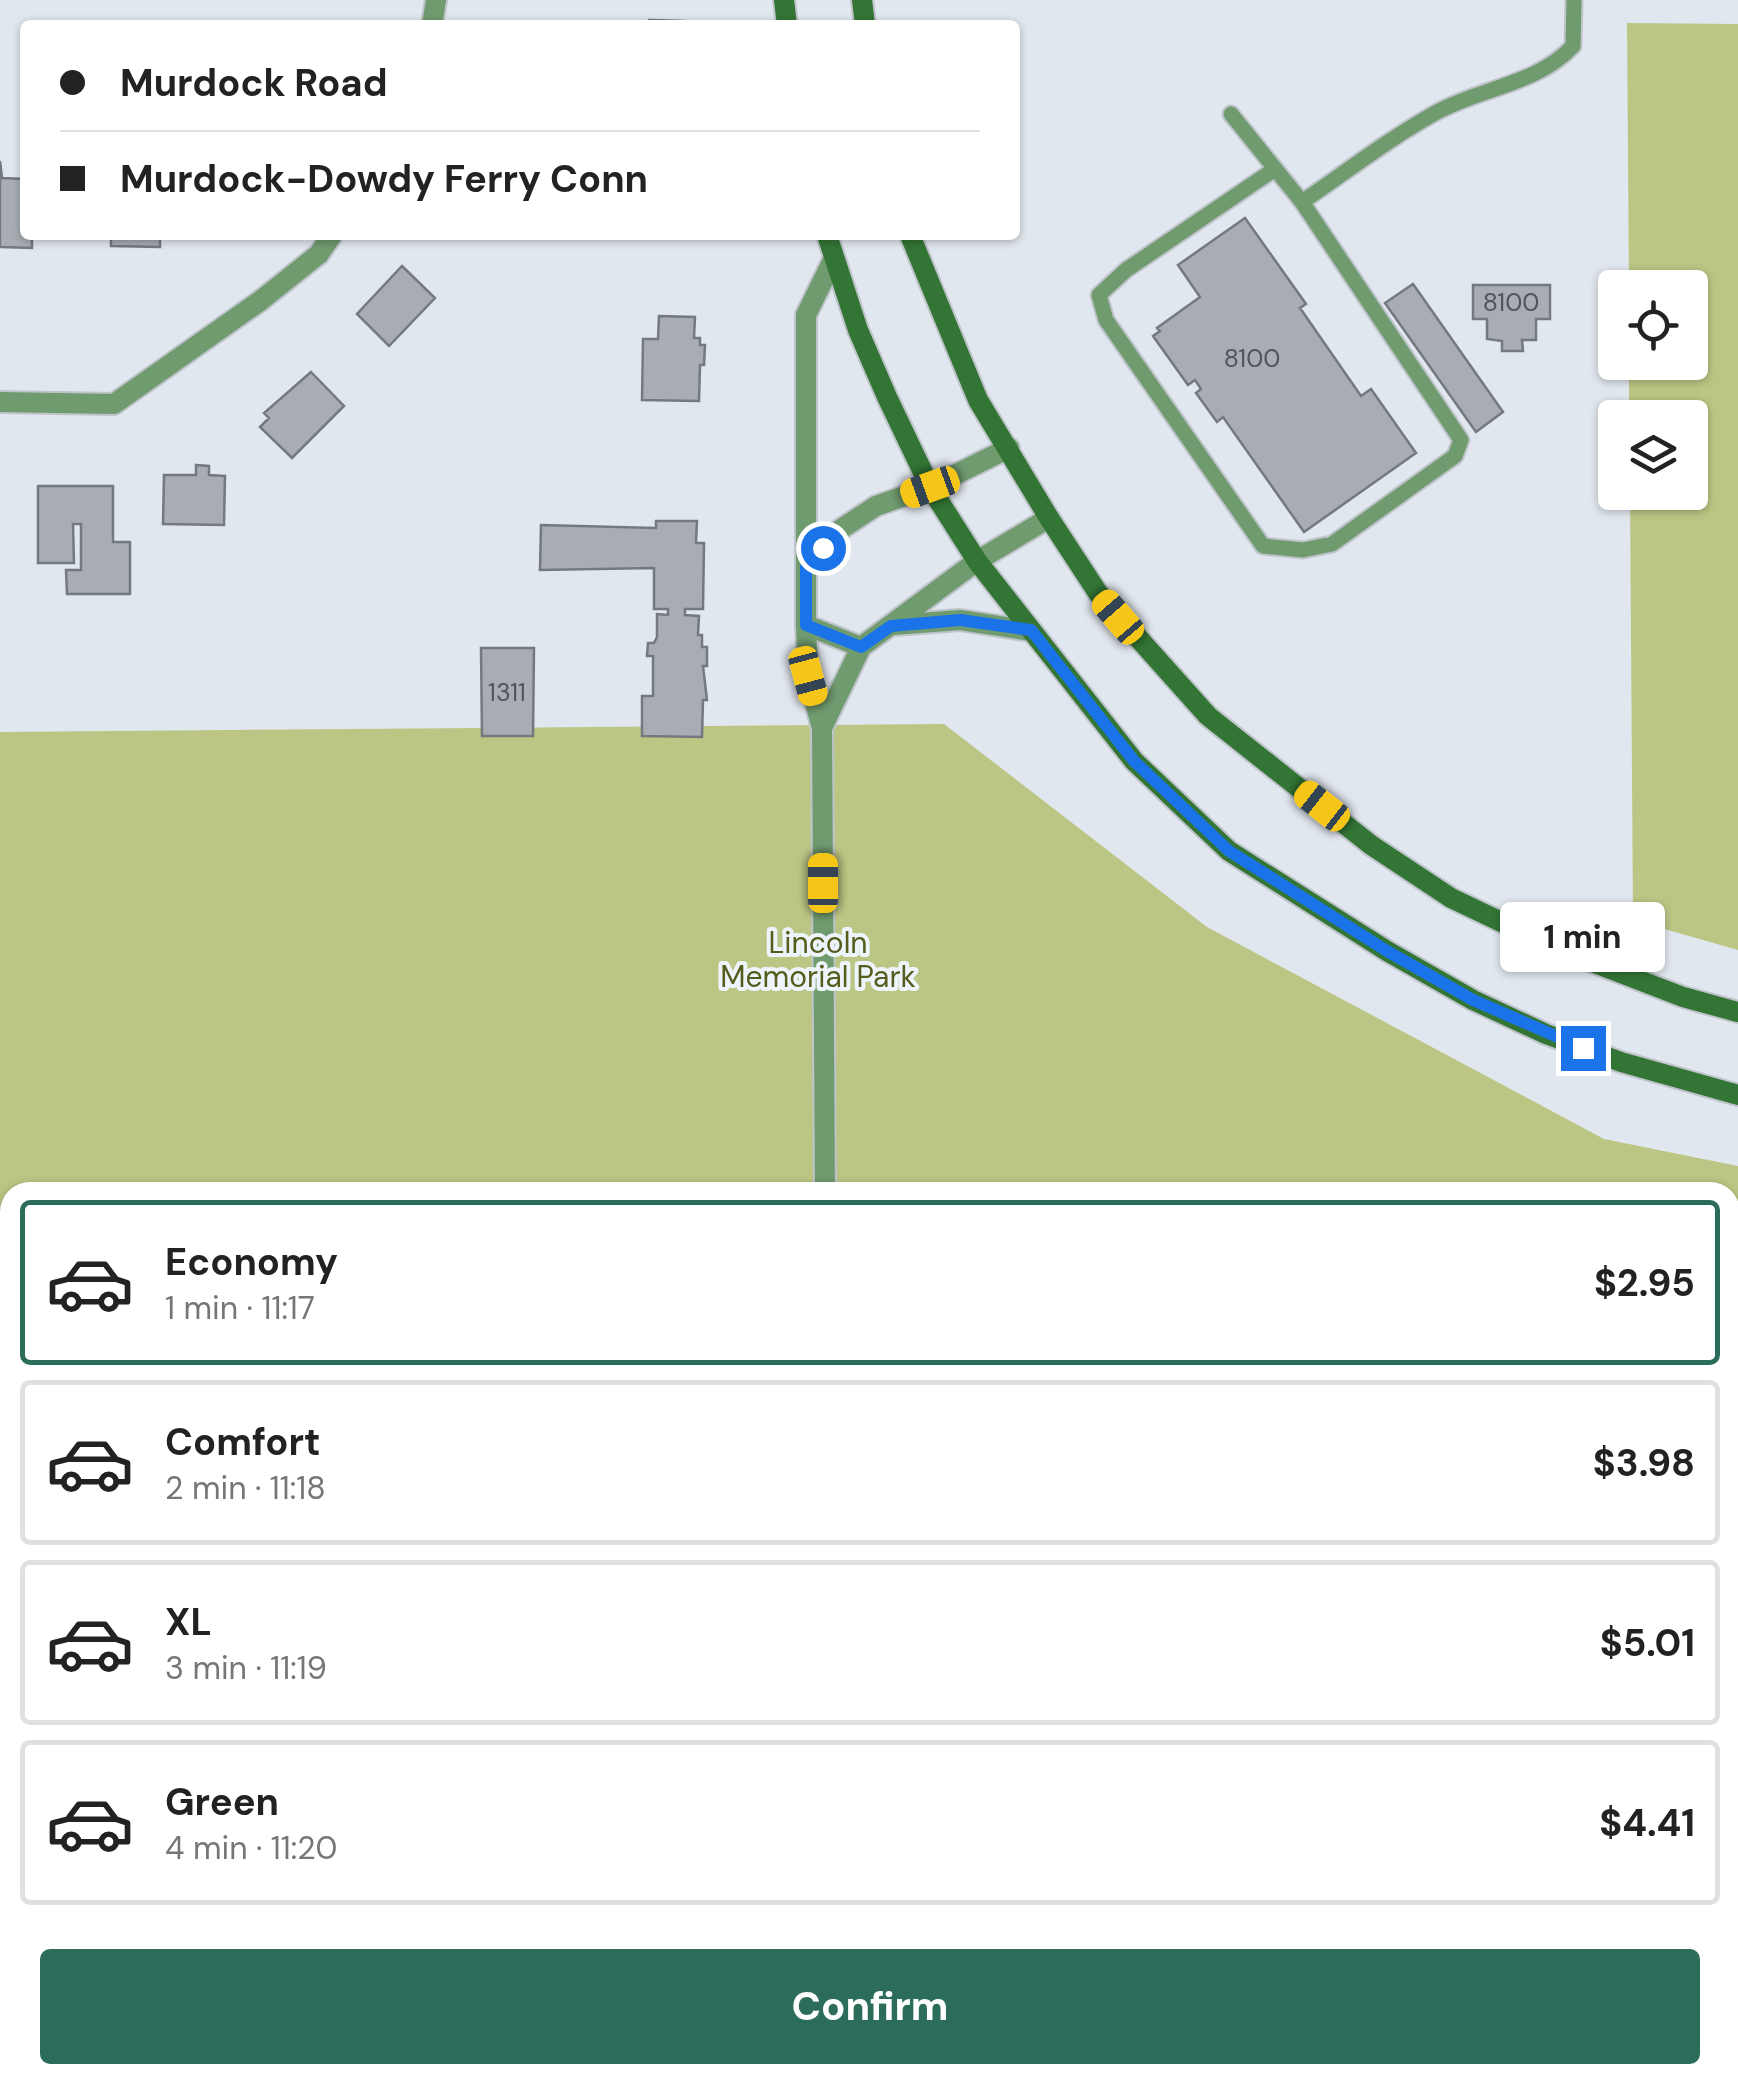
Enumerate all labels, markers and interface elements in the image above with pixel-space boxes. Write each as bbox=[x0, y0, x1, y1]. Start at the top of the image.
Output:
text: Murdock Road bbox=[120, 58, 388, 108]
text: Murdock-Dowdy Ferry Conn bbox=[120, 154, 648, 204]
map controls bbox=[1598, 270, 1708, 510]
button: locate bbox=[1598, 270, 1708, 380]
house number: 8100 bbox=[1483, 286, 1539, 319]
house number: 8100 bbox=[1224, 342, 1280, 375]
button: layers bbox=[1598, 400, 1708, 510]
car bbox=[897, 463, 963, 511]
route start bbox=[801, 526, 846, 571]
car bbox=[1087, 585, 1149, 649]
car bbox=[786, 643, 830, 709]
house number: 1311 bbox=[488, 676, 526, 709]
car bbox=[1289, 776, 1355, 836]
car bbox=[808, 853, 838, 913]
callout: 1 min bbox=[1500, 903, 1666, 973]
text: 1 min bbox=[1544, 916, 1621, 958]
park label: Lincoln Memorial Park bbox=[720, 923, 916, 996]
route end bbox=[1561, 1026, 1606, 1071]
text: Economy bbox=[165, 1237, 338, 1287]
icon: car bbox=[45, 1238, 135, 1328]
text: $2.95 bbox=[1594, 1258, 1695, 1308]
text: 1 min · 11:17 bbox=[165, 1287, 315, 1329]
text: Comfort bbox=[165, 1417, 321, 1467]
icon: car bbox=[45, 1418, 135, 1508]
text: $3.98 bbox=[1593, 1438, 1695, 1488]
text: 2 min · 11:18 bbox=[165, 1467, 326, 1509]
text: XL bbox=[165, 1597, 212, 1647]
icon: car bbox=[45, 1598, 135, 1688]
text: $5.01 bbox=[1600, 1618, 1695, 1668]
text: 3 min · 11:19 bbox=[165, 1647, 327, 1689]
text: Green bbox=[165, 1777, 279, 1827]
icon: car bbox=[45, 1778, 135, 1868]
text: $4.41 bbox=[1599, 1798, 1695, 1848]
text: 4 min · 11:20 bbox=[165, 1827, 337, 1869]
button: Confirm bbox=[40, 1949, 1700, 2064]

